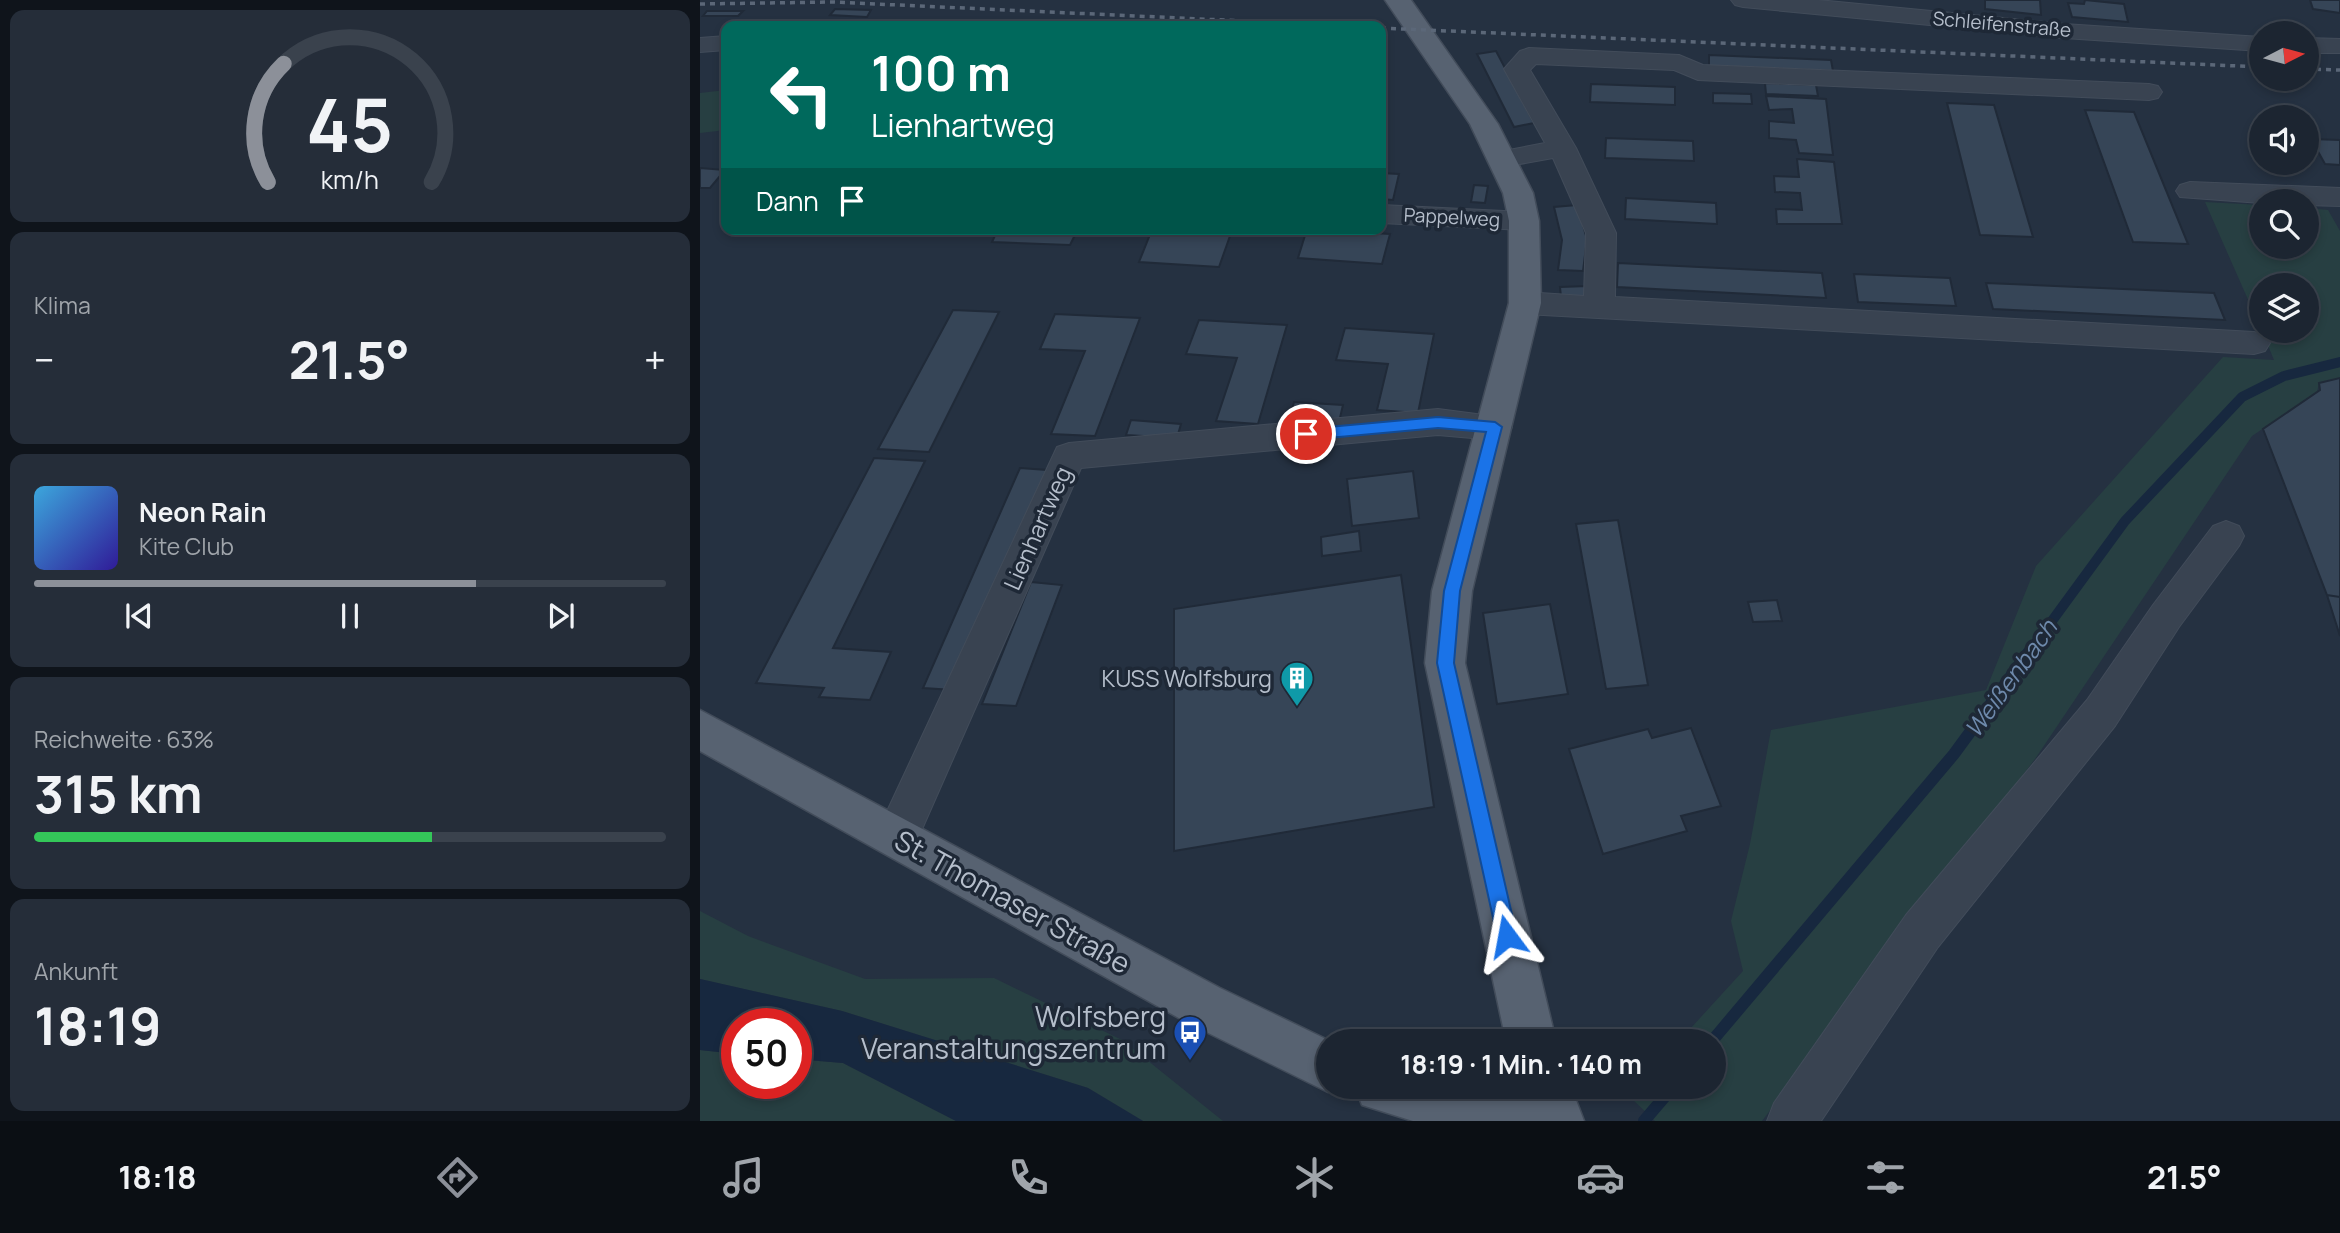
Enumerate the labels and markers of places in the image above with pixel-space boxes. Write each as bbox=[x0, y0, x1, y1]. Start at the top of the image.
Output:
pin bbox=[1276, 404, 1336, 464]
building icon: KUSS Wolfsburg bbox=[1278, 659, 1316, 708]
place label: KUSS Wolfsburg bbox=[1102, 662, 1272, 694]
place label: Wolfsberg Veranstaltungszentrum bbox=[861, 997, 1166, 1067]
bus stop icon: Wolfsberg Veranstaltungszentrum bbox=[1171, 1013, 1209, 1062]

